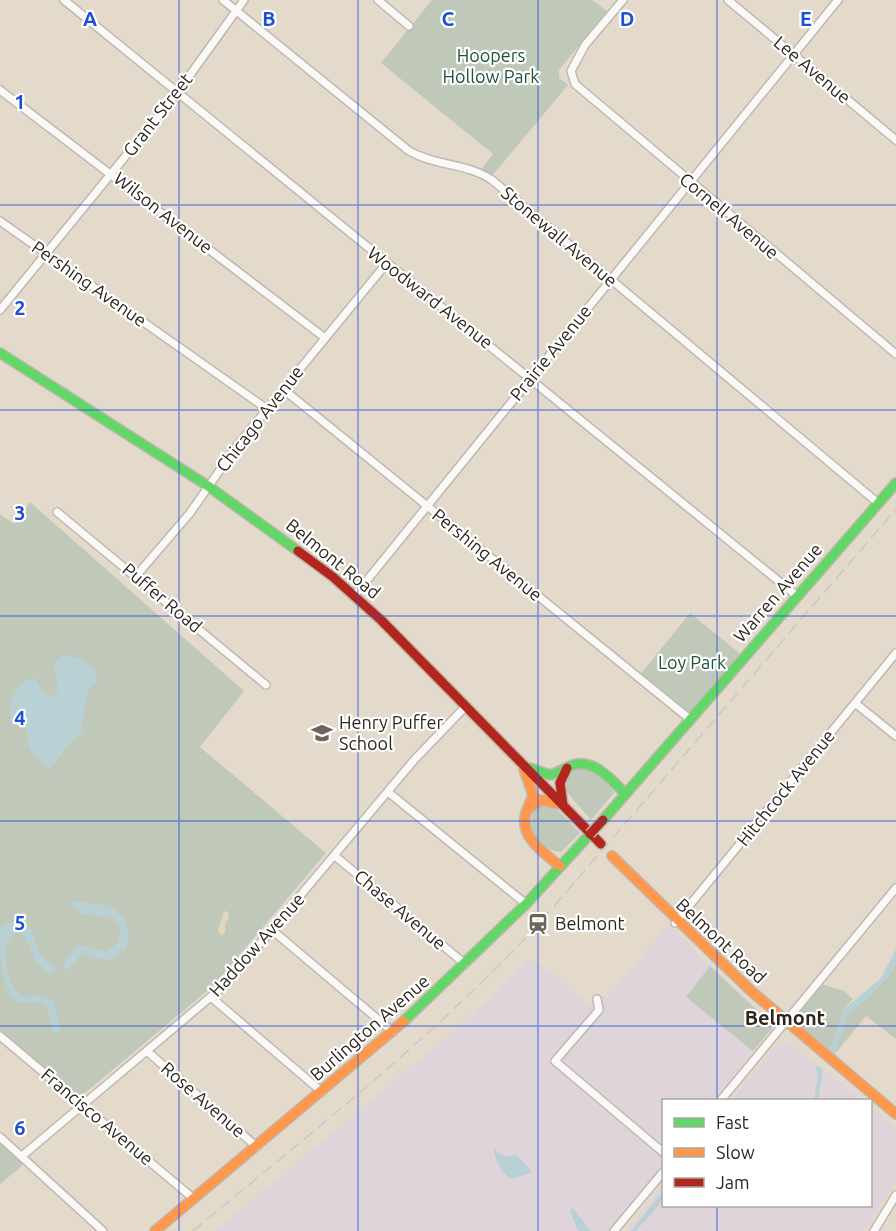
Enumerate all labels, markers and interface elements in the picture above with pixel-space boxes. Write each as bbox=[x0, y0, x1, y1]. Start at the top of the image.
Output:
text: A bbox=[83, 7, 97, 30]
text: B bbox=[262, 7, 276, 30]
text: C bbox=[442, 7, 455, 30]
text: D bbox=[620, 7, 634, 30]
text: E bbox=[800, 7, 812, 30]
street label: Lee Avenue bbox=[770, 31, 855, 107]
park label: Hoopers Hollow Park bbox=[443, 45, 539, 86]
street label: Grant Street bbox=[119, 69, 196, 160]
text: 1 bbox=[14, 90, 26, 113]
street label: Wilson Avenue bbox=[110, 168, 217, 257]
street label: Cornell Avenue bbox=[676, 168, 783, 262]
street label: Stonewall Avenue bbox=[498, 182, 621, 290]
street label: Pershing Avenue bbox=[29, 236, 151, 330]
street label: Woodward Avenue bbox=[364, 242, 497, 352]
text: 2 bbox=[14, 296, 26, 319]
street label: Prairie Avenue bbox=[506, 301, 595, 404]
street label: Chicago Avenue bbox=[212, 361, 307, 475]
text: 3 bbox=[14, 501, 26, 524]
street label: Pershing Avenue bbox=[429, 504, 546, 604]
street label: Belmont Road bbox=[283, 514, 385, 602]
street label: Warren Avenue bbox=[729, 539, 826, 646]
street label: Puffer Road bbox=[119, 558, 206, 636]
park label: Loy Park bbox=[658, 652, 726, 672]
text: 4 bbox=[14, 706, 26, 729]
place label: Henry Puffer School bbox=[339, 712, 443, 753]
school or university icon: Henry Puffer School bbox=[310, 721, 334, 745]
street label: Hitchcock Avenue bbox=[732, 725, 838, 849]
street label: Chase Avenue bbox=[351, 865, 450, 953]
street label: Haddow Avenue bbox=[205, 889, 308, 1000]
street label: Belmont Road bbox=[673, 894, 771, 987]
text: 5 bbox=[14, 911, 26, 934]
station icon: Belmont bbox=[526, 912, 550, 936]
place label: Belmont bbox=[555, 913, 625, 933]
street label: Burlington Avenue bbox=[306, 970, 433, 1084]
district label: Belmont bbox=[745, 1006, 826, 1029]
street label: Rose Avenue bbox=[158, 1058, 250, 1141]
street label: Francisco Avenue bbox=[38, 1064, 158, 1169]
legend bbox=[662, 1099, 872, 1207]
text: Fast bbox=[716, 1112, 749, 1132]
text: 6 bbox=[14, 1116, 26, 1139]
text: Slow bbox=[716, 1142, 755, 1162]
text: Jam bbox=[716, 1172, 750, 1192]

